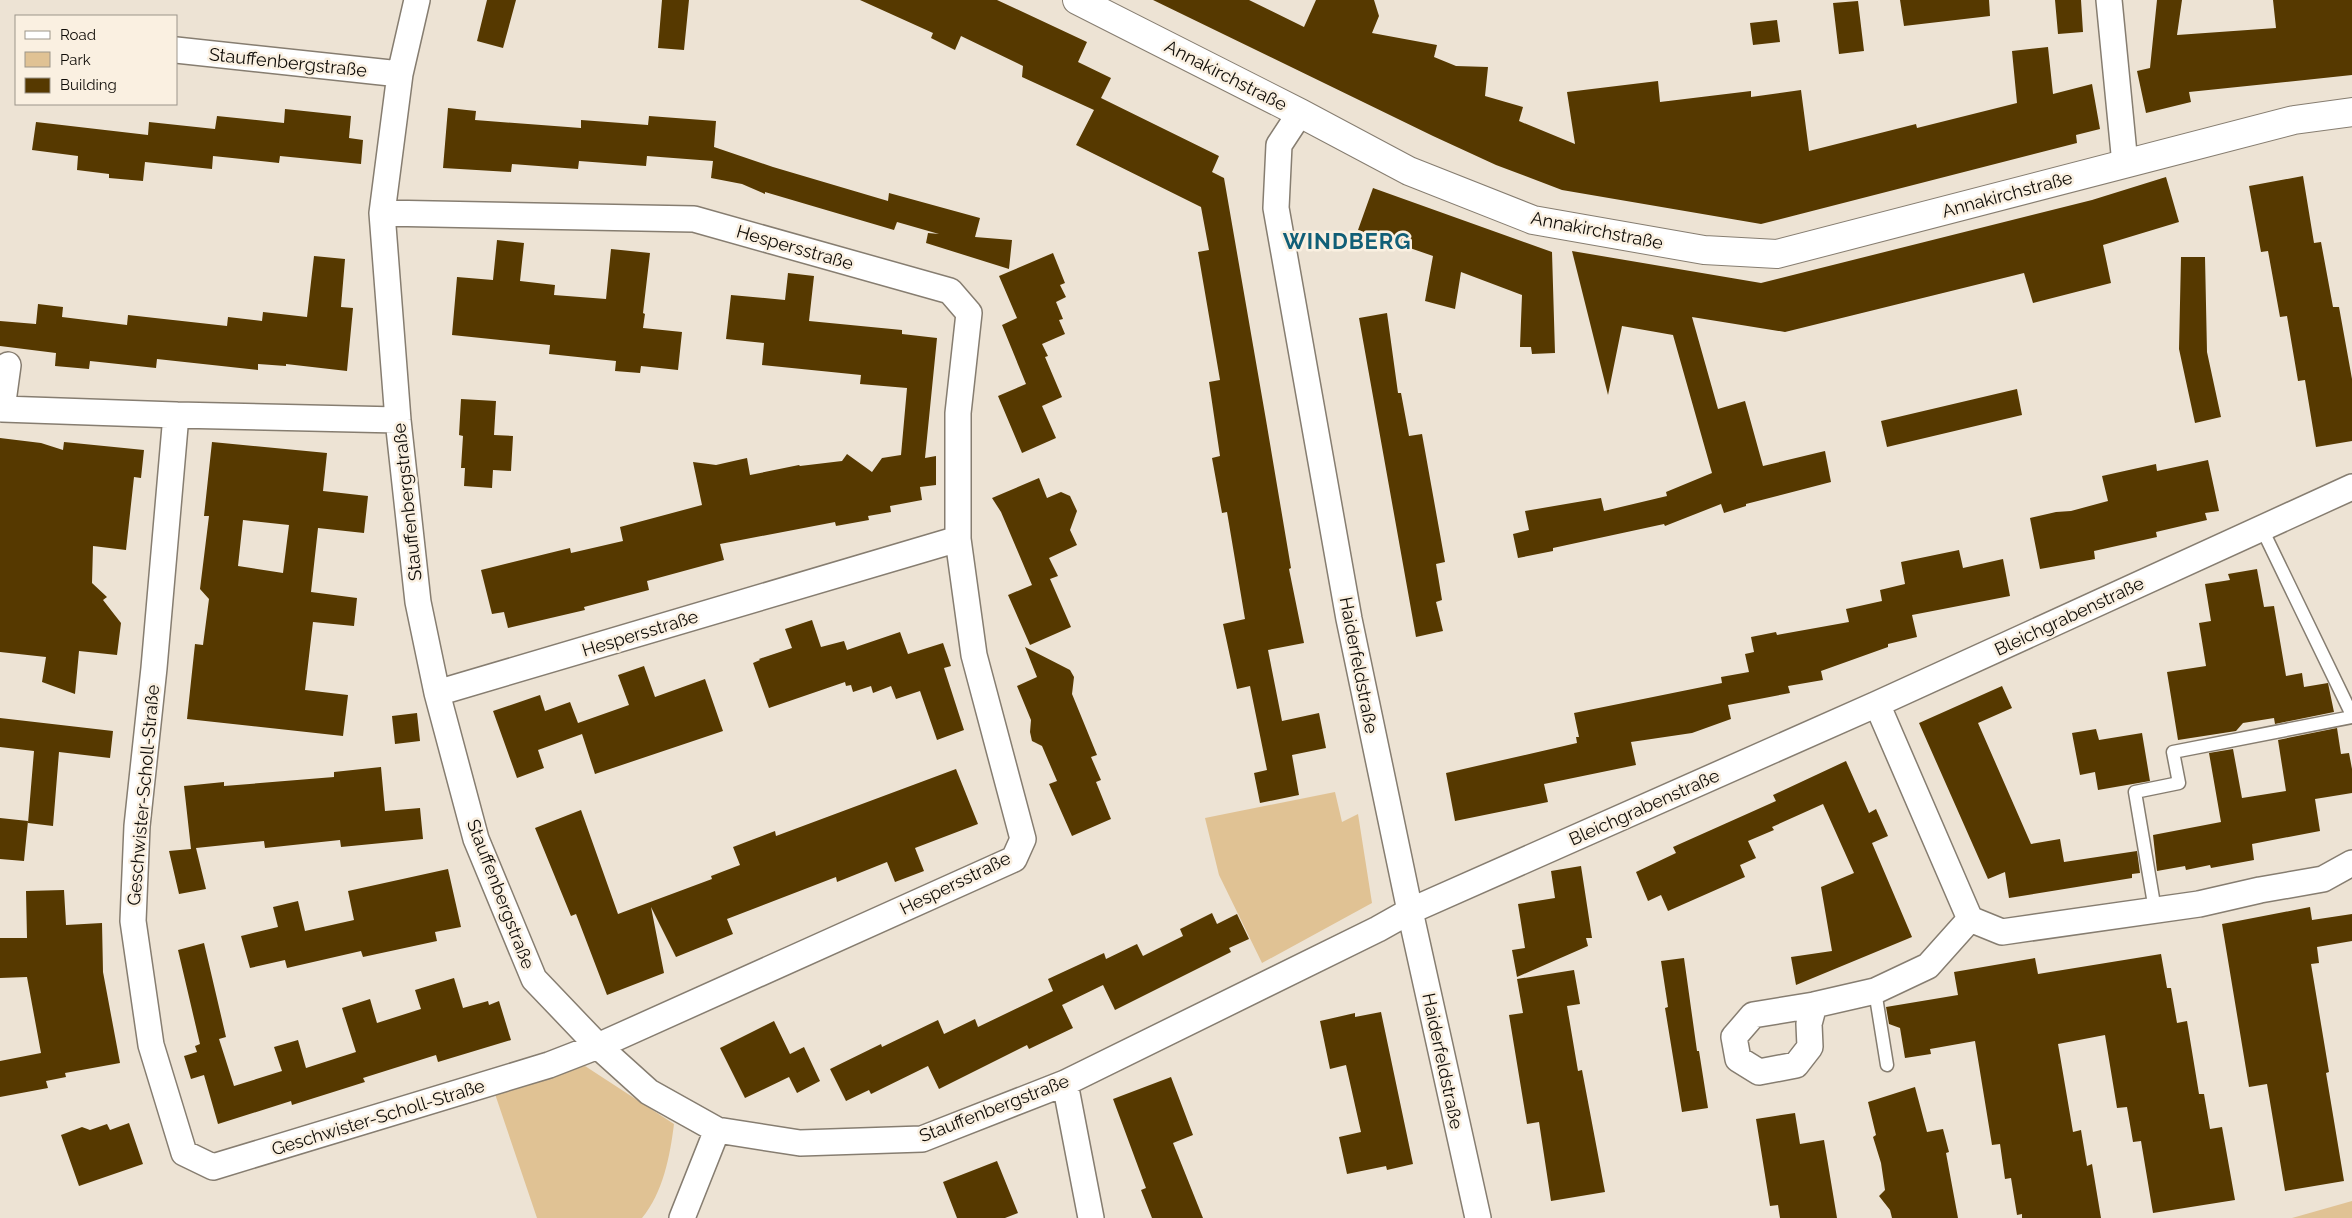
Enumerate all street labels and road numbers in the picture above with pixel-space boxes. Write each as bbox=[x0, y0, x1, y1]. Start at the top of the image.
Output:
street label: Annakirchstraße bbox=[1161, 35, 1291, 115]
street label: Stauffenbergstraße bbox=[208, 43, 368, 81]
street label: Annakirchstraße bbox=[1939, 166, 2075, 222]
street label: Annakirchstraße bbox=[1529, 207, 1665, 253]
street label: Hespersstraße bbox=[734, 220, 856, 274]
street label: Stauffenbergstraße bbox=[388, 422, 426, 582]
street label: Bleichgrabenstraße bbox=[1991, 572, 2147, 660]
street label: Haiderfeldstraße bbox=[1335, 595, 1383, 735]
street label: Hespersstraße bbox=[579, 605, 701, 661]
street label: Geschwister-Scholl-Straße bbox=[123, 683, 163, 906]
street label: Bleichgrabenstraße bbox=[1566, 764, 1723, 850]
street label: Stauffenbergstraße bbox=[463, 816, 539, 972]
street label: Hespersstraße bbox=[896, 847, 1014, 919]
street label: Haiderfeldstraße bbox=[1418, 991, 1468, 1131]
street label: Stauffenbergstraße bbox=[916, 1070, 1072, 1146]
street label: Geschwister-Scholl-Straße bbox=[269, 1074, 487, 1159]

